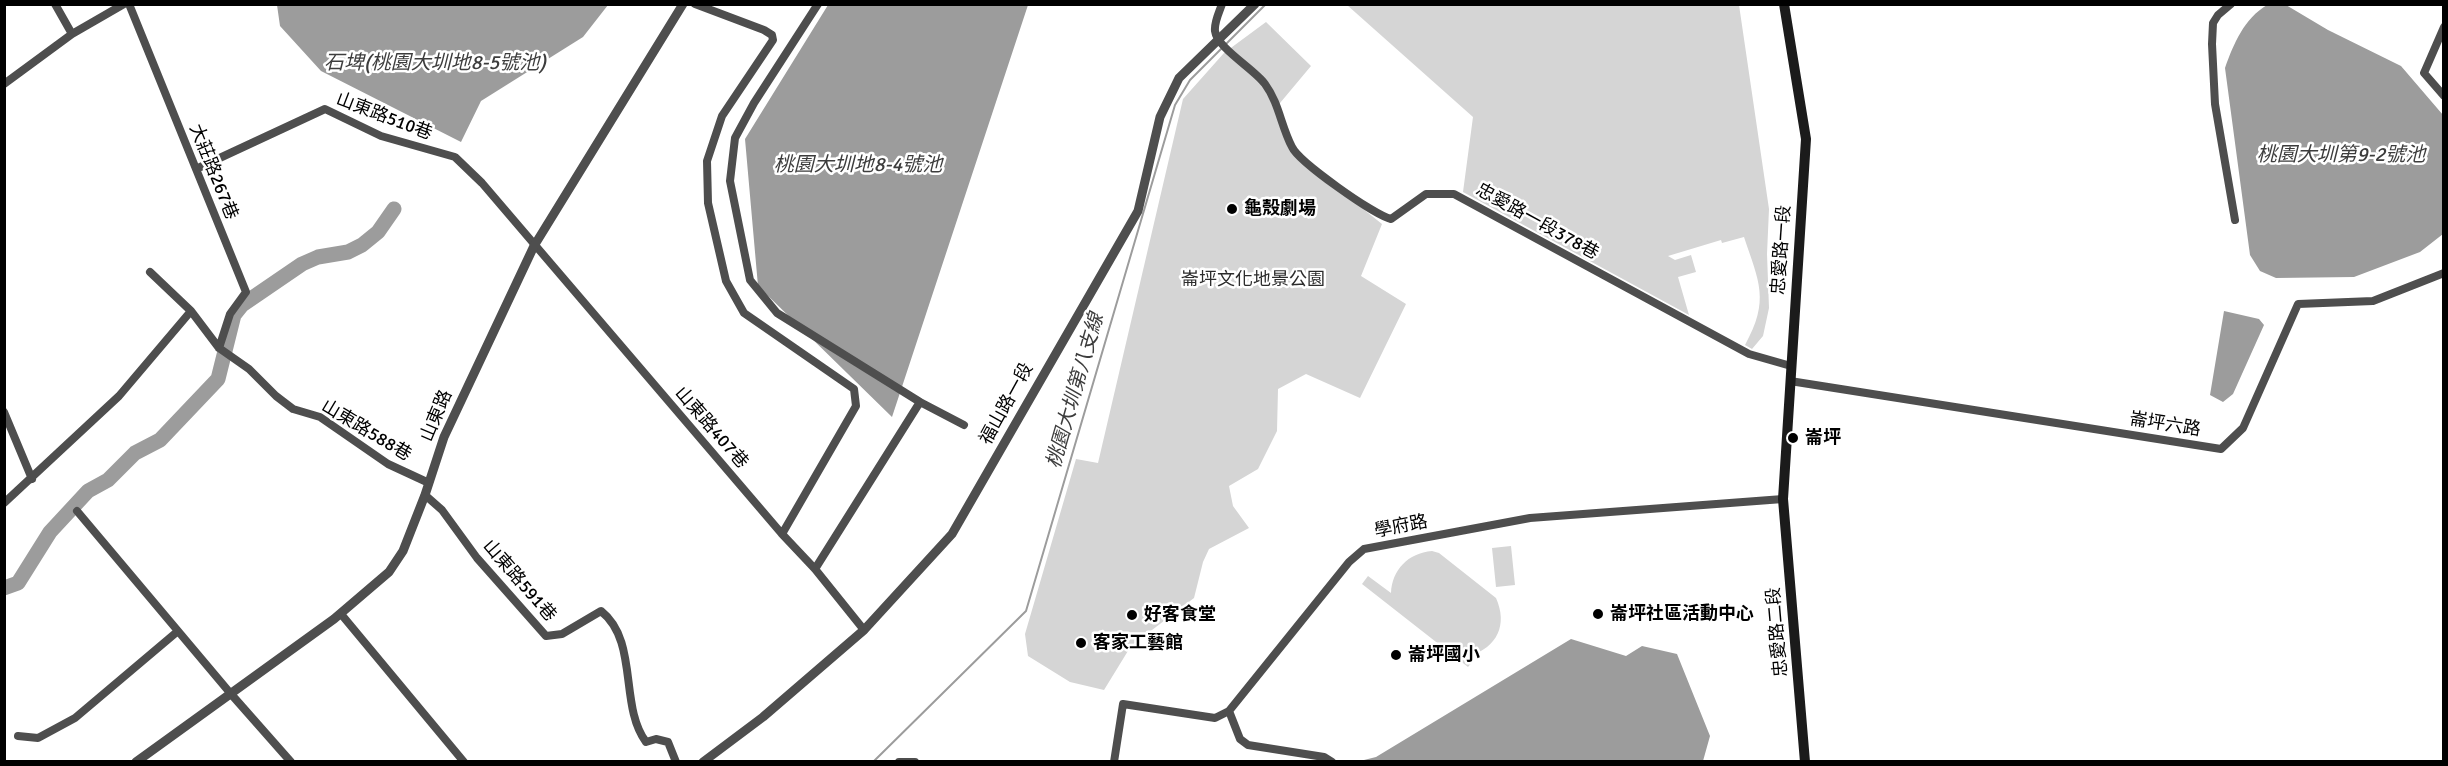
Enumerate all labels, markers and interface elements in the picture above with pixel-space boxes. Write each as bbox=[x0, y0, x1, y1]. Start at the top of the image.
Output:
water label: 石埤(桃園大圳地8-5號池) bbox=[324, 52, 546, 76]
street label: 山東路510巷 bbox=[333, 89, 435, 145]
street label: 大莊路267巷 bbox=[184, 121, 242, 223]
water label: 桃園大圳第9-2號池 bbox=[2257, 144, 2425, 168]
water label: 桃園大圳地8-4號池 bbox=[774, 154, 942, 178]
street label: 忠愛路一段378巷 bbox=[1472, 179, 1602, 265]
place label: 龜殼劇場 bbox=[1244, 198, 1316, 220]
marker: 龜殼劇場 bbox=[1225, 202, 1239, 216]
street label: 忠愛路一段 bbox=[1768, 204, 1796, 296]
park label: 崙坪文化地景公園 bbox=[1181, 269, 1325, 291]
water label: 桃園大圳第八支線 bbox=[1042, 311, 1110, 471]
street label: 福山路一段 bbox=[976, 359, 1038, 449]
street label: 山東路407巷 bbox=[670, 383, 752, 473]
street label: 山東路 bbox=[417, 387, 457, 445]
street label: 山東路588巷 bbox=[317, 396, 415, 466]
street label: 崙坪六路 bbox=[2128, 409, 2202, 441]
place label: 崙坪 bbox=[1805, 427, 1841, 449]
marker: 崙坪 bbox=[1786, 431, 1800, 445]
street label: 學府路 bbox=[1372, 511, 1430, 543]
street label: 山東路591巷 bbox=[478, 536, 560, 626]
street label: 忠愛路二段 bbox=[1763, 586, 1793, 678]
place label: 崙坪社區活動中心 bbox=[1610, 603, 1754, 625]
place label: 好客食堂 bbox=[1144, 604, 1216, 626]
marker: 崙坪社區活動中心 bbox=[1591, 607, 1605, 621]
marker: 好客食堂 bbox=[1125, 608, 1139, 622]
place label: 客家工藝館 bbox=[1093, 632, 1183, 654]
marker: 客家工藝館 bbox=[1074, 636, 1088, 650]
place label: 崙坪國小 bbox=[1408, 644, 1480, 666]
marker: 崙坪國小 bbox=[1389, 648, 1403, 662]

